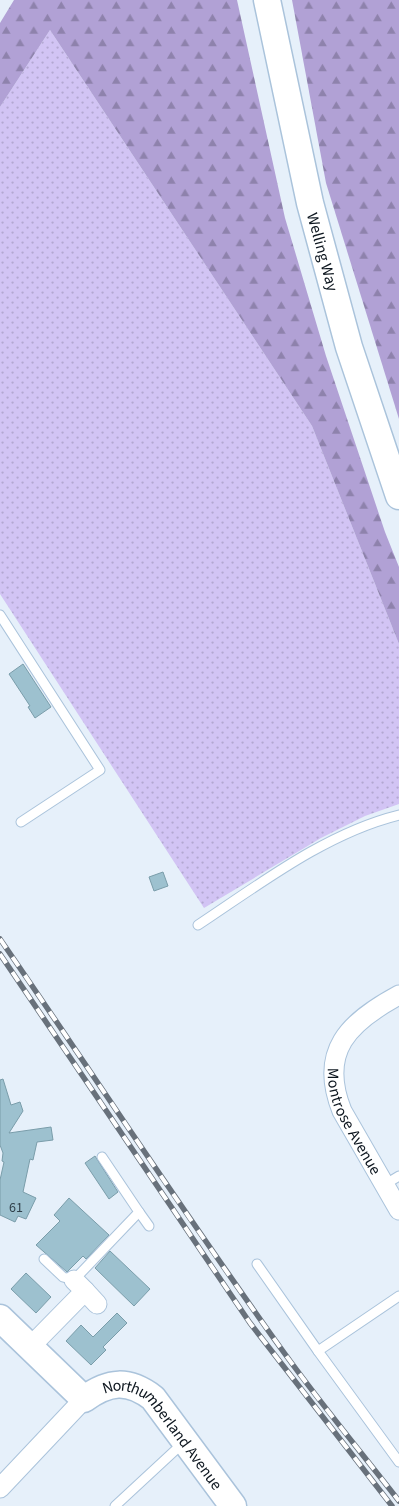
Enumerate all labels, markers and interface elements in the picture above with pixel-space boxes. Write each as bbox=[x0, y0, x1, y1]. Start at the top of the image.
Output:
street label: Welling Way bbox=[301, 210, 344, 294]
street label: Montrose Avenue bbox=[322, 1068, 386, 1179]
house number: 61 bbox=[9, 1198, 23, 1218]
street label: Northumberland Avenue bbox=[100, 1374, 227, 1495]

